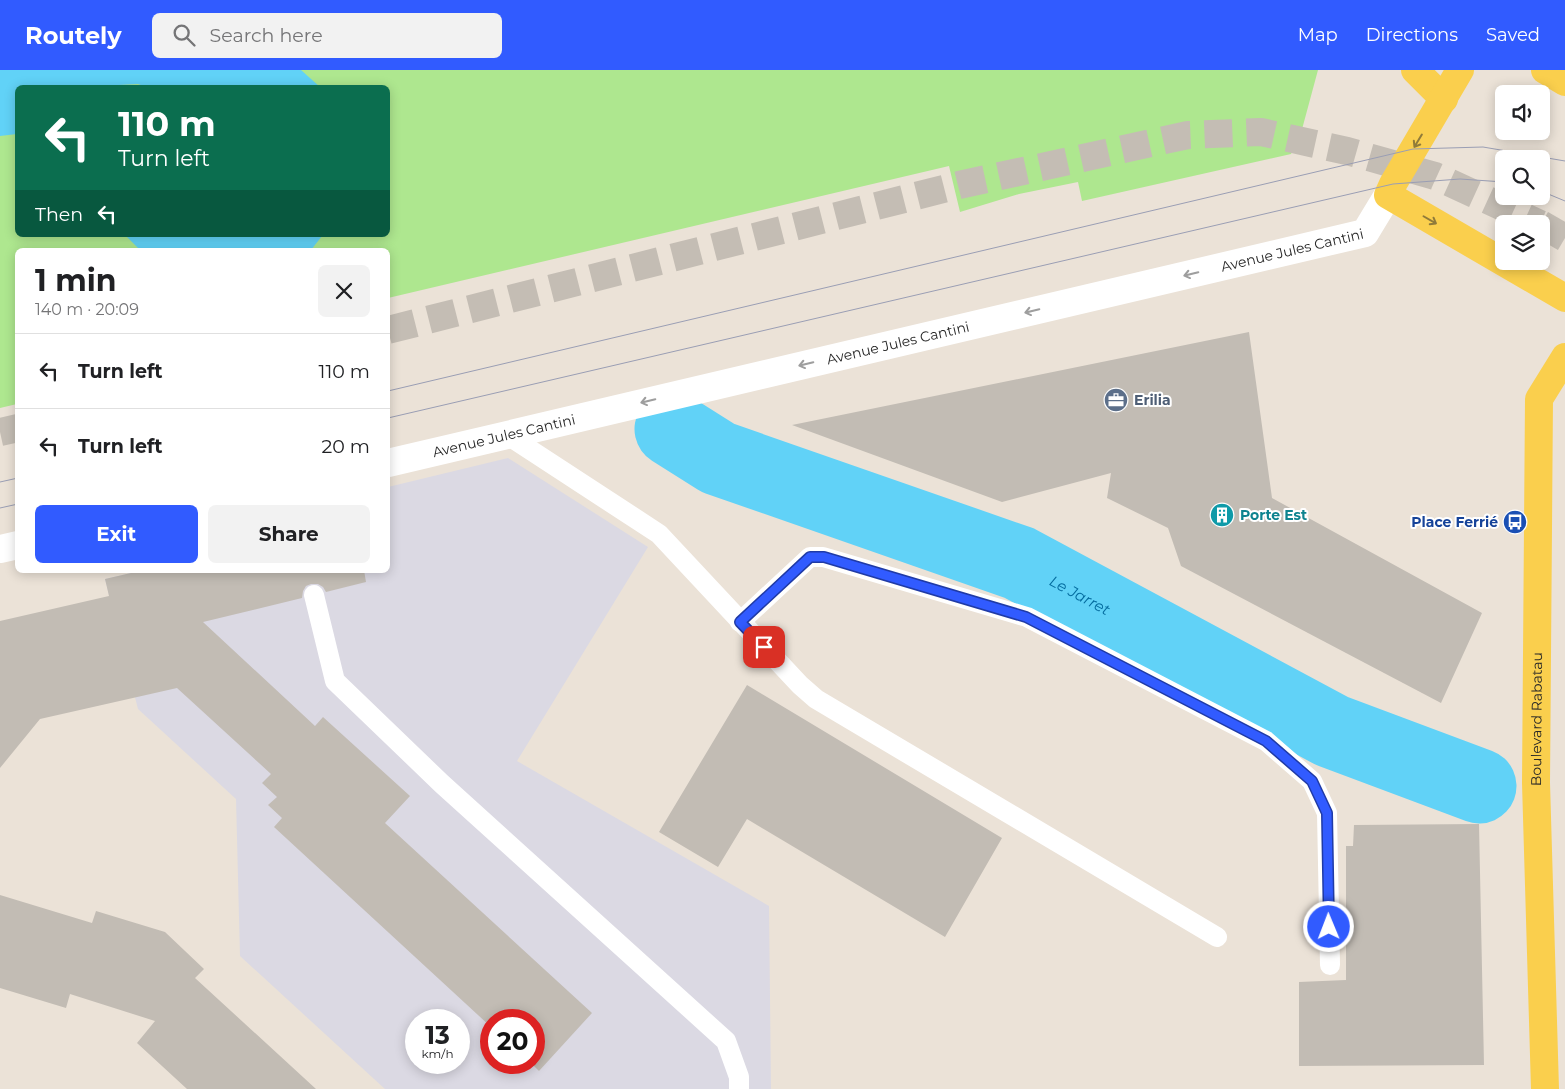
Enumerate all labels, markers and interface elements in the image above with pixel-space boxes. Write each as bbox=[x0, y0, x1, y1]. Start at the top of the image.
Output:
search box bbox=[152, 13, 502, 58]
text: Routely bbox=[25, 21, 122, 50]
icon: search bbox=[170, 21, 198, 49]
text: Search here bbox=[210, 24, 323, 47]
text: Map bbox=[1298, 24, 1338, 46]
text: Directions bbox=[1366, 24, 1458, 46]
text: Saved bbox=[1486, 24, 1540, 46]
map controls bbox=[1495, 85, 1550, 270]
button: sound bbox=[1495, 85, 1550, 140]
text: 110 m bbox=[118, 102, 216, 145]
icon: left bbox=[35, 105, 100, 170]
one-way arrow bbox=[1413, 133, 1423, 147]
text: Turn left bbox=[118, 145, 210, 172]
button: search bbox=[1495, 150, 1550, 205]
icon: left bbox=[93, 200, 121, 228]
text: Then bbox=[35, 203, 83, 226]
one-way arrow bbox=[1423, 215, 1437, 225]
button: layers bbox=[1495, 215, 1550, 270]
street label: Avenue Jules Cantini bbox=[1219, 225, 1365, 276]
text: 1 min bbox=[35, 262, 116, 299]
button: close bbox=[318, 265, 370, 317]
one-way arrow bbox=[1183, 270, 1199, 279]
text: 140 m · 20:09 bbox=[35, 300, 139, 319]
one-way arrow bbox=[1025, 307, 1041, 316]
street label: Avenue Jules Cantini bbox=[825, 317, 971, 368]
icon: left bbox=[35, 357, 63, 385]
text: Turn left bbox=[78, 360, 163, 383]
text: 110 m bbox=[319, 360, 370, 383]
one-way arrow bbox=[798, 360, 814, 369]
office icon: Erilia bbox=[1103, 387, 1129, 413]
place label: Erilia bbox=[1134, 391, 1171, 409]
one-way arrow bbox=[640, 397, 656, 406]
street label: Avenue Jules Cantini bbox=[431, 410, 577, 461]
icon: left bbox=[35, 432, 63, 460]
text: Turn left bbox=[78, 435, 163, 458]
text: 20 m bbox=[322, 435, 370, 458]
building icon: Porte Est bbox=[1209, 502, 1235, 528]
button: Exit bbox=[35, 505, 198, 563]
button: Share bbox=[208, 505, 370, 563]
place label: Porte Est bbox=[1240, 506, 1307, 524]
bus stop icon: Place Ferrié bbox=[1502, 509, 1528, 535]
place label: Place Ferrié bbox=[1411, 513, 1498, 531]
water label: Le Jarret bbox=[1046, 571, 1114, 619]
pin bbox=[743, 626, 785, 668]
icon: arrive bbox=[750, 633, 778, 661]
street label: Boulevard Rabatau bbox=[1527, 652, 1546, 786]
position arrow bbox=[1302, 900, 1354, 952]
speed limit sign: 20 bbox=[480, 1009, 545, 1074]
text: 13 bbox=[425, 1020, 450, 1050]
text: km/h bbox=[421, 1046, 454, 1061]

